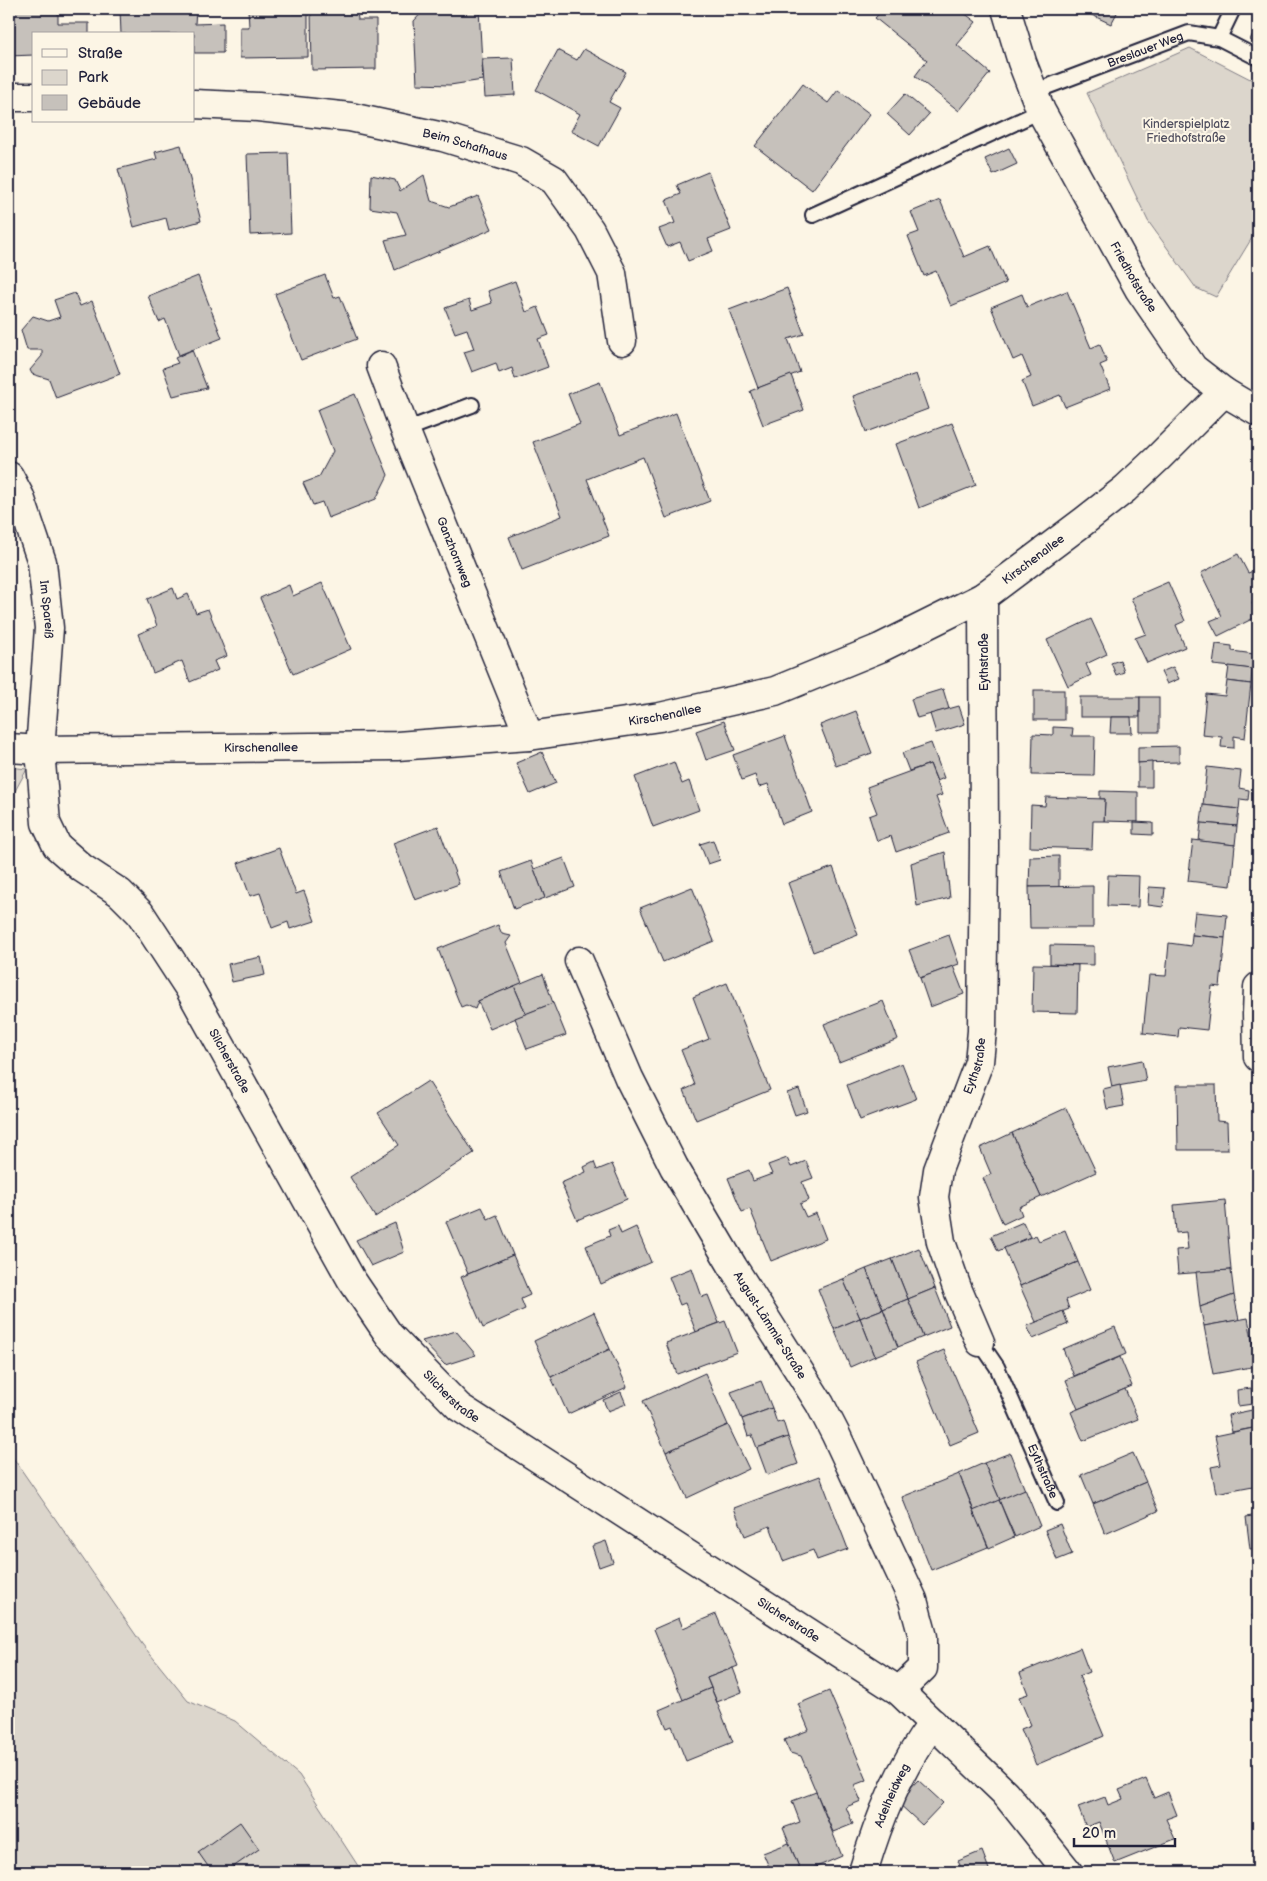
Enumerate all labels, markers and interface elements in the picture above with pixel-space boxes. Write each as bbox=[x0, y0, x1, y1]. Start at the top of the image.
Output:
street label: Breslauer Weg bbox=[1105, 28, 1185, 71]
legend bbox=[32, 32, 195, 122]
text: Straße bbox=[78, 44, 123, 63]
text: Park bbox=[78, 68, 109, 87]
text: Gebäude bbox=[78, 94, 141, 113]
park label: Kinderspielplatz Friedhofstraße bbox=[1143, 117, 1230, 146]
street label: Beim Schafhaus bbox=[421, 125, 510, 164]
street label: Friedhofstraße bbox=[1107, 239, 1160, 315]
street label: Ganzhornweg bbox=[433, 514, 475, 590]
street label: Kirschenallee bbox=[999, 531, 1067, 588]
street label: Im Spareiß bbox=[36, 580, 57, 639]
street label: Eythstraße bbox=[977, 633, 992, 691]
street label: Kirschenallee bbox=[627, 700, 703, 729]
street label: Kirschenallee bbox=[224, 740, 298, 755]
street label: Silcherstraße bbox=[206, 1026, 254, 1096]
street label: Eythstraße bbox=[960, 1037, 989, 1096]
street label: August-Lämmle-Straße bbox=[730, 1269, 810, 1382]
street label: Silcherstraße bbox=[420, 1367, 483, 1426]
street label: Eythstraße bbox=[1024, 1442, 1061, 1501]
street label: Silcherstraße bbox=[755, 1594, 823, 1646]
street label: Adelheidweg bbox=[871, 1761, 913, 1829]
scale bar bbox=[1074, 1816, 1176, 1848]
text: 20 m bbox=[1082, 1824, 1116, 1843]

